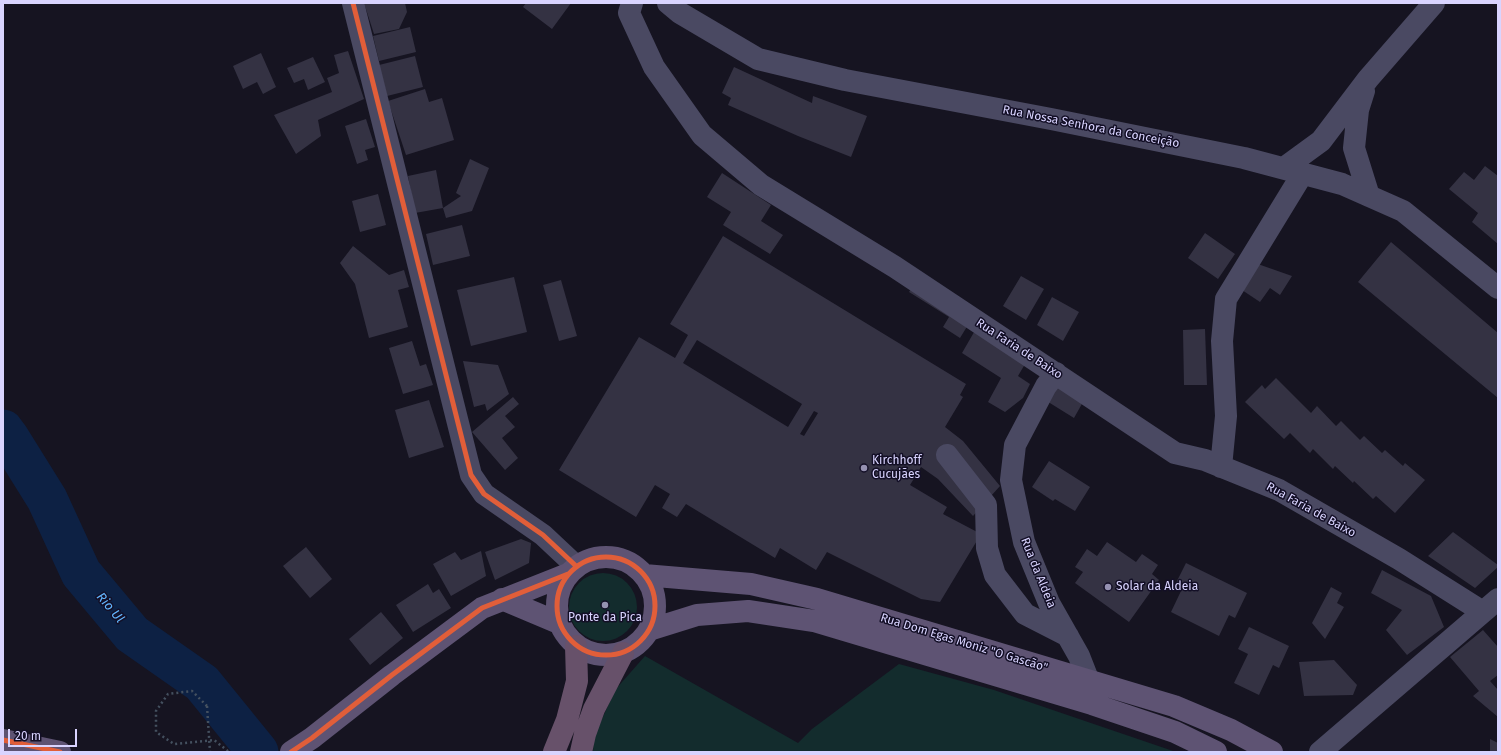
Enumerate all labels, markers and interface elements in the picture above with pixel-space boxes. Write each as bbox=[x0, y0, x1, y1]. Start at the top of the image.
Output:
street label: Rua Nossa Senhora da Conceição bbox=[1001, 103, 1181, 151]
street label: Rua Faria de Baixo bbox=[973, 316, 1065, 382]
place label: Kirchhoff Cucujães bbox=[872, 454, 922, 482]
marker: Kirchhoff Cucujães bbox=[859, 463, 869, 473]
street label: Rua Faria de Baixo bbox=[1264, 479, 1358, 541]
street label: Rua da Aldeia bbox=[1017, 536, 1059, 610]
place label: Solar da Aldeia bbox=[1116, 580, 1198, 594]
marker: Solar da Aldeia bbox=[1103, 582, 1113, 592]
water label: Rio Ul bbox=[93, 590, 127, 626]
marker: Ponte da Pica bbox=[600, 600, 610, 610]
place label: Ponte da Pica bbox=[568, 611, 642, 625]
street label: Rua Dom Egas Moniz "O Gascão" bbox=[879, 611, 1049, 675]
scale bar bbox=[10, 721, 79, 747]
text: 20 m bbox=[15, 729, 41, 743]

